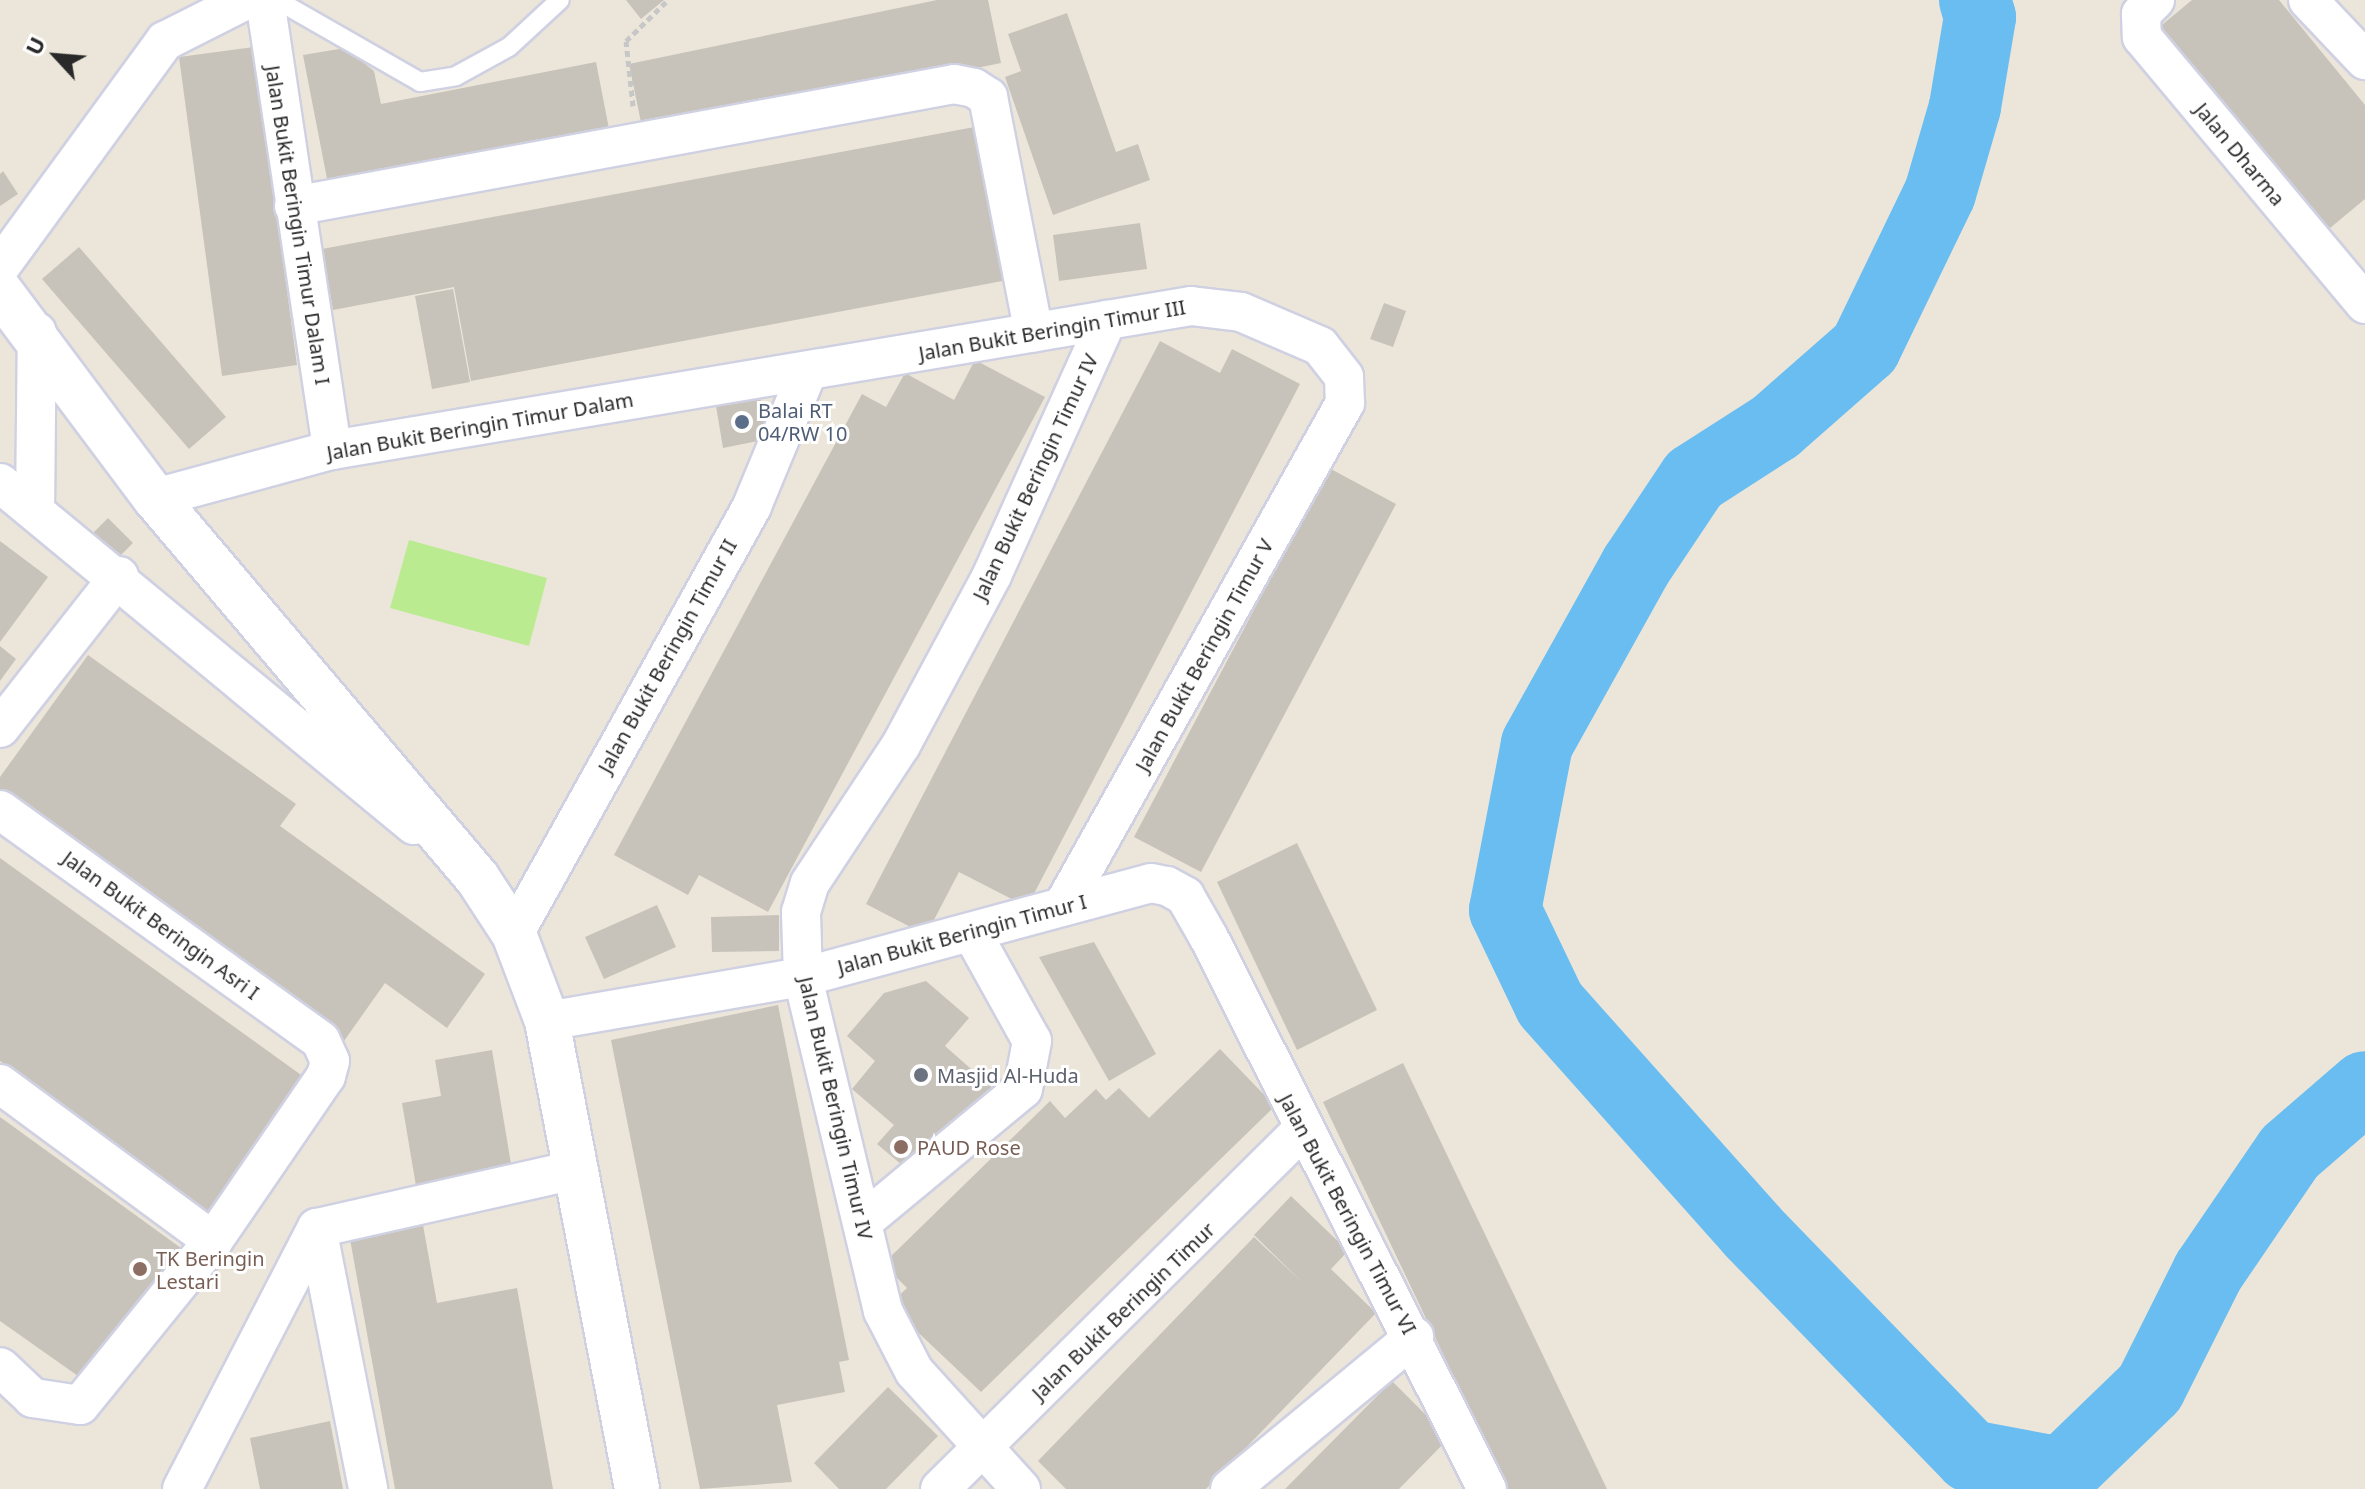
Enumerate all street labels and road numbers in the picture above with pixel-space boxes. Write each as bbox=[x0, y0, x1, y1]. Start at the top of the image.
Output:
street label: Jalan Bukit Beringin Timur Dalam I bbox=[261, 64, 335, 386]
street label: Jalan Dharma bbox=[2190, 98, 2290, 210]
street label: Jalan Bukit Beringin Timur III bbox=[917, 295, 1187, 365]
street label: Jalan Bukit Beringin Timur IV bbox=[967, 350, 1103, 604]
street label: Jalan Bukit Beringin Timur Dalam bbox=[325, 387, 635, 465]
street label: Jalan Bukit Beringin Timur II bbox=[593, 535, 741, 777]
street label: Jalan Bukit Beringin Timur V bbox=[1130, 535, 1278, 775]
street label: Jalan Bukit Beringin Asri I bbox=[58, 846, 264, 1004]
street label: Jalan Bukit Beringin Timur I bbox=[835, 889, 1089, 979]
street label: Jalan Bukit Beringin Timur IV bbox=[794, 974, 878, 1242]
street label: Jalan Bukit Beringin Timur VI bbox=[1274, 1090, 1422, 1338]
street label: Jalan Bukit Beringin Timur bbox=[1027, 1217, 1219, 1405]

